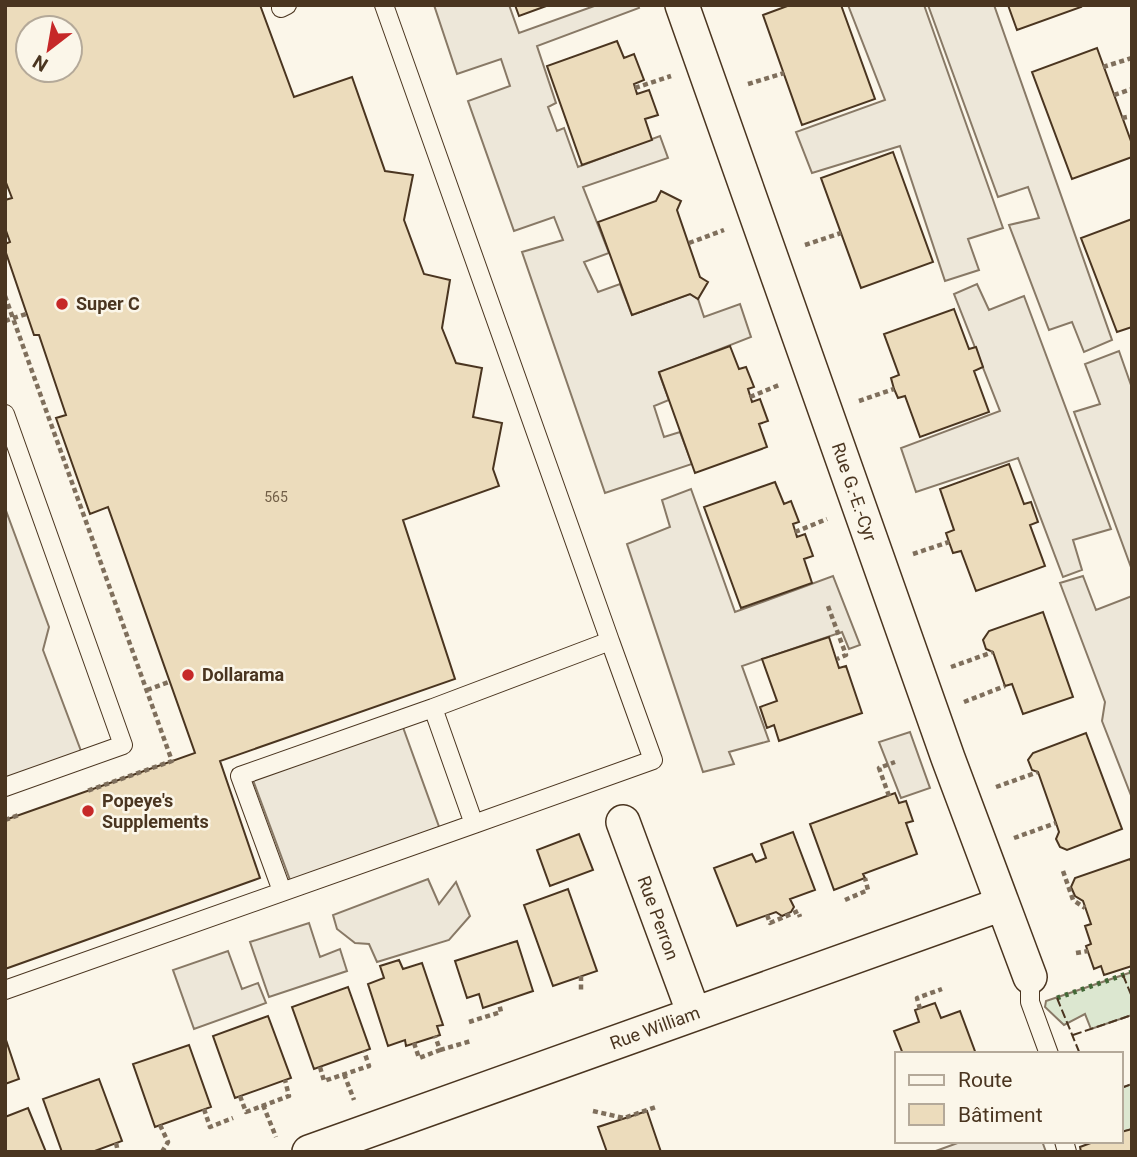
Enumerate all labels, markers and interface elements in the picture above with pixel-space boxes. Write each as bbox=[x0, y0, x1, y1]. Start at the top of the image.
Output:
north arrow bbox=[14, 14, 84, 84]
text: N bbox=[29, 50, 52, 76]
place label: Super C bbox=[76, 293, 140, 314]
marker: Super C bbox=[54, 296, 70, 312]
street label: Rue G.-E.-Cyr bbox=[828, 440, 881, 544]
house number: 565 bbox=[264, 489, 288, 505]
place label: Dollarama bbox=[202, 664, 285, 685]
marker: Dollarama bbox=[180, 667, 196, 683]
place label: Popeye's Supplements bbox=[102, 790, 209, 832]
marker: Popeye's Supplements bbox=[80, 803, 96, 819]
street label: Rue Perron bbox=[634, 873, 683, 963]
street label: Rue William bbox=[607, 1002, 703, 1053]
legend bbox=[895, 1052, 1123, 1143]
text: Route bbox=[958, 1068, 1013, 1092]
text: Bâtiment bbox=[958, 1103, 1043, 1127]

